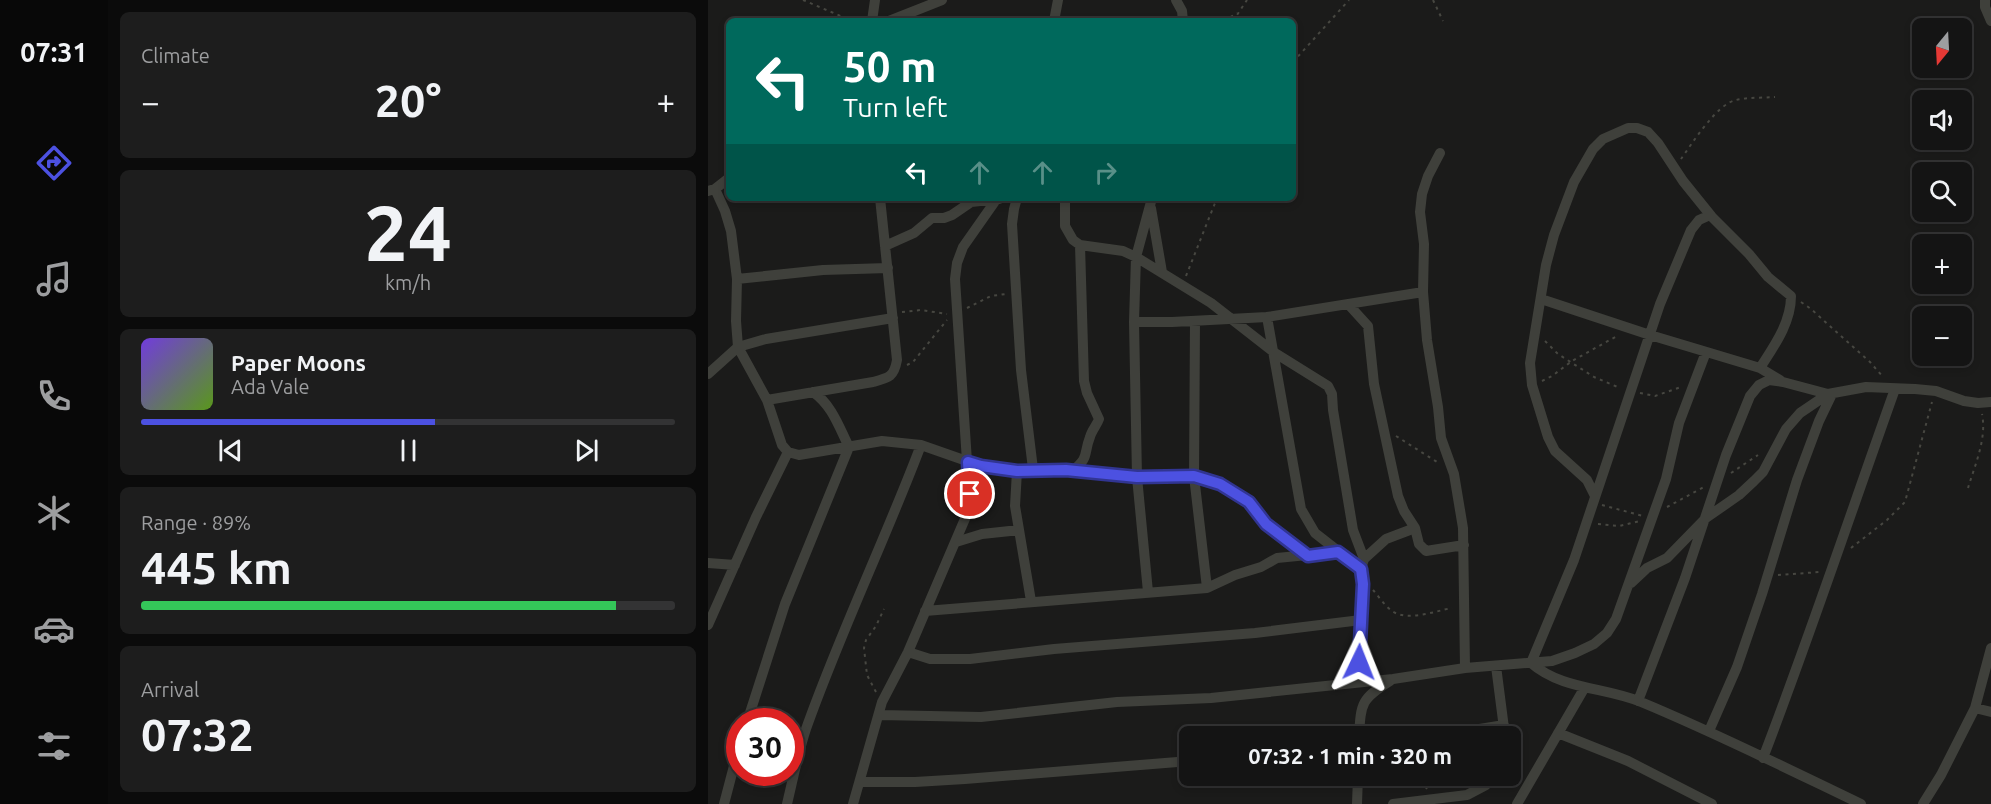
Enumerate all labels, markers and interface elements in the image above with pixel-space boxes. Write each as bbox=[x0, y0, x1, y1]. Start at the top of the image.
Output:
north arrow bbox=[1912, 18, 1972, 78]
map controls bbox=[1912, 18, 1972, 366]
text: 07:31 bbox=[20, 37, 88, 67]
icon: left bbox=[744, 42, 822, 120]
text: 50 m bbox=[843, 43, 937, 90]
text: Climate bbox=[141, 44, 210, 67]
text: 20° bbox=[375, 75, 441, 126]
text: − bbox=[141, 83, 160, 120]
text: + bbox=[656, 83, 675, 120]
button: sound bbox=[1912, 90, 1972, 150]
text: Turn left bbox=[843, 92, 947, 122]
icon: directions bbox=[33, 142, 75, 184]
icon: left bbox=[900, 156, 933, 189]
icon: ahead bbox=[963, 156, 996, 189]
icon: ahead bbox=[1026, 156, 1059, 189]
icon: right bbox=[1089, 156, 1122, 189]
button: search bbox=[1912, 162, 1972, 222]
text: 24 bbox=[364, 188, 452, 276]
button: + bbox=[1912, 234, 1972, 294]
icon: music bbox=[33, 258, 75, 300]
text: km/h bbox=[385, 271, 431, 294]
button: − bbox=[1912, 306, 1972, 366]
text: Paper Moons bbox=[231, 350, 366, 375]
icon: phone bbox=[33, 375, 75, 417]
text: Ada Vale bbox=[231, 375, 309, 398]
icon: previous bbox=[214, 434, 247, 467]
icon: pause bbox=[392, 434, 425, 467]
icon: next bbox=[570, 434, 603, 467]
pin bbox=[944, 468, 995, 519]
icon: arrive bbox=[953, 477, 986, 510]
icon: climate bbox=[33, 492, 75, 534]
text: Range · 89% bbox=[141, 511, 251, 534]
text: 445 km bbox=[141, 542, 292, 593]
icon: car bbox=[33, 608, 75, 650]
position arrow bbox=[1327, 630, 1391, 694]
text: Arrival bbox=[141, 678, 199, 701]
speed limit sign: 30 bbox=[726, 708, 804, 786]
text: 07:32 bbox=[141, 709, 254, 760]
icon: filters bbox=[33, 725, 75, 767]
text: 07:32 · 1 min · 320 m bbox=[1248, 743, 1452, 768]

